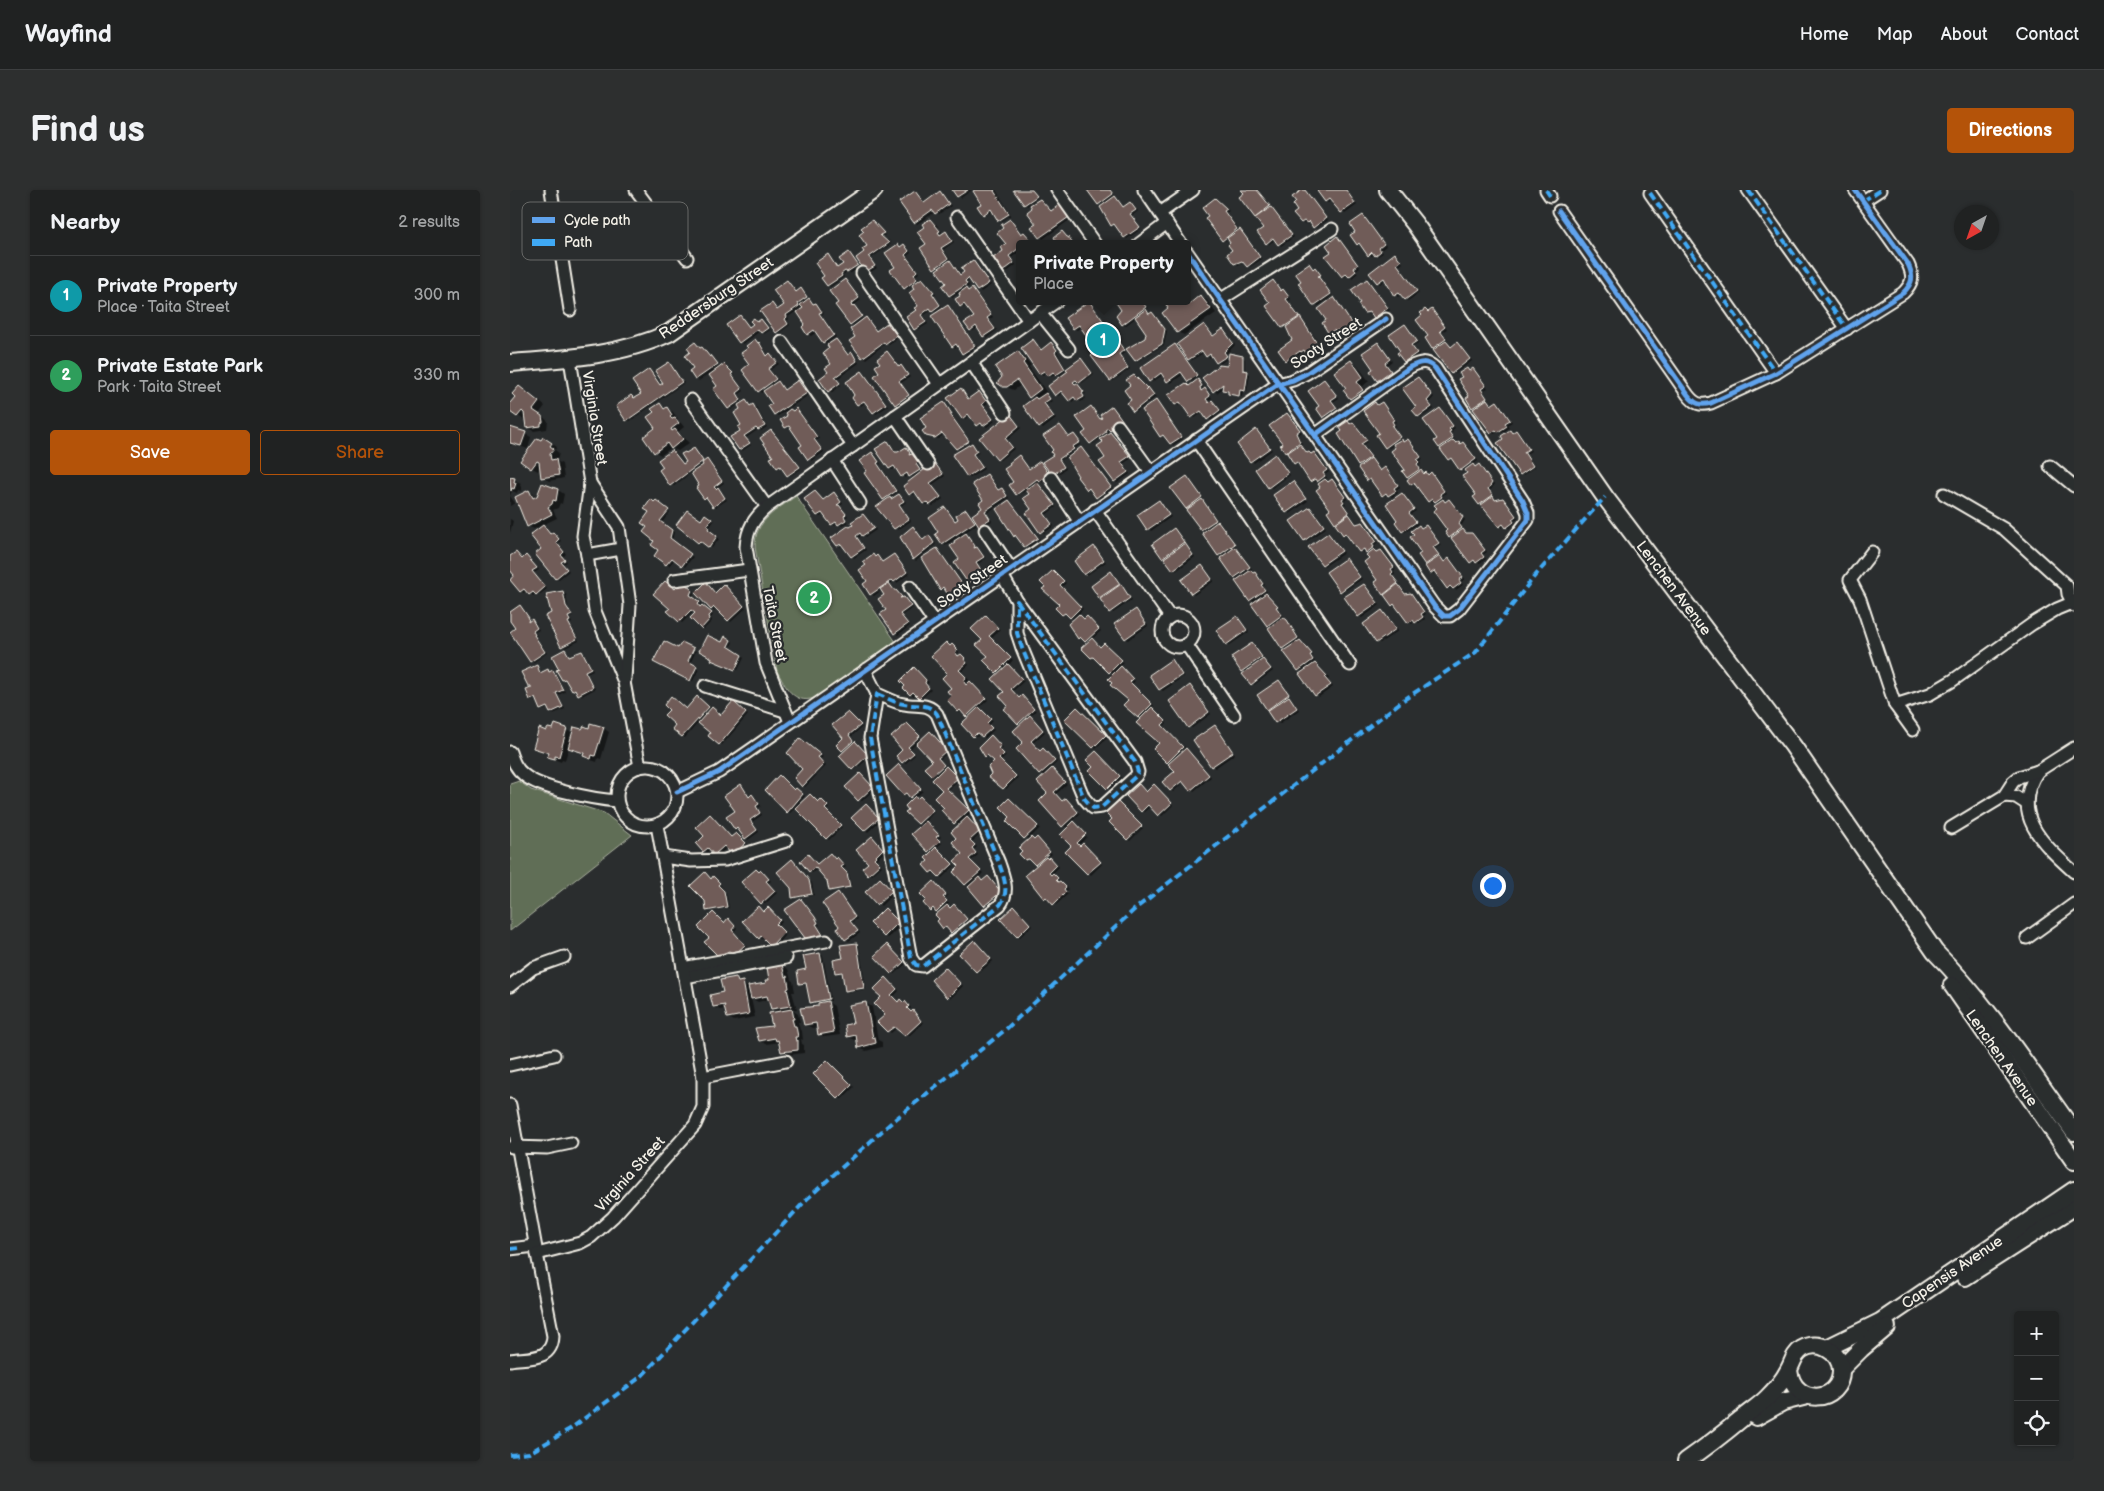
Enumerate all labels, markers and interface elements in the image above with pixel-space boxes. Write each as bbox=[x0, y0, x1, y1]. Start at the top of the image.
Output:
text: Wayfind bbox=[25, 20, 112, 49]
text: Home bbox=[1800, 24, 1849, 45]
text: Map bbox=[1877, 24, 1913, 45]
text: About bbox=[1941, 24, 1988, 45]
text: Contact bbox=[2016, 24, 2079, 45]
button: Directions bbox=[1947, 108, 2074, 153]
text: Find us bbox=[30, 109, 145, 152]
legend bbox=[522, 202, 688, 260]
north arrow bbox=[1954, 205, 1999, 250]
text: Nearby bbox=[50, 210, 120, 235]
text: Cycle path bbox=[564, 212, 631, 229]
text: 2 results bbox=[398, 213, 460, 232]
text: Path bbox=[564, 234, 592, 251]
popup bbox=[1016, 240, 1191, 305]
text: Private Property bbox=[1033, 252, 1174, 275]
street label: Reddersburg Street bbox=[655, 253, 777, 344]
text: Private Property bbox=[97, 275, 237, 298]
text: Place bbox=[1033, 275, 1074, 294]
text: 1 bbox=[63, 286, 69, 305]
text: 300 m bbox=[414, 286, 460, 305]
text: Place · Taita Street bbox=[97, 298, 230, 317]
street label: Sooty Street bbox=[1287, 313, 1366, 374]
pin: 1 bbox=[1087, 321, 1119, 359]
text: Private Estate Park bbox=[97, 355, 263, 378]
text: 2 bbox=[61, 366, 71, 385]
text: 330 m bbox=[413, 366, 460, 385]
street label: Virginia Street bbox=[578, 369, 611, 467]
text: Park · Taita Street bbox=[97, 378, 221, 397]
button: Save bbox=[50, 430, 250, 475]
button: Share bbox=[260, 430, 460, 475]
street label: Lenchen Avenue bbox=[1632, 537, 1715, 639]
street label: Sooty Street bbox=[934, 550, 1011, 613]
pin: 2 bbox=[798, 579, 830, 617]
street label: Taita Street bbox=[758, 584, 791, 664]
your location bbox=[1480, 873, 1506, 899]
street label: Lenchen Avenue bbox=[1961, 1006, 2042, 1110]
street label: Virginia Street bbox=[591, 1132, 670, 1216]
street label: Capensis Avenue bbox=[1898, 1232, 2007, 1313]
map controls bbox=[2014, 1311, 2059, 1446]
button: + bbox=[2014, 1311, 2059, 1356]
button: − bbox=[2014, 1356, 2059, 1401]
button: locate bbox=[2014, 1401, 2059, 1446]

